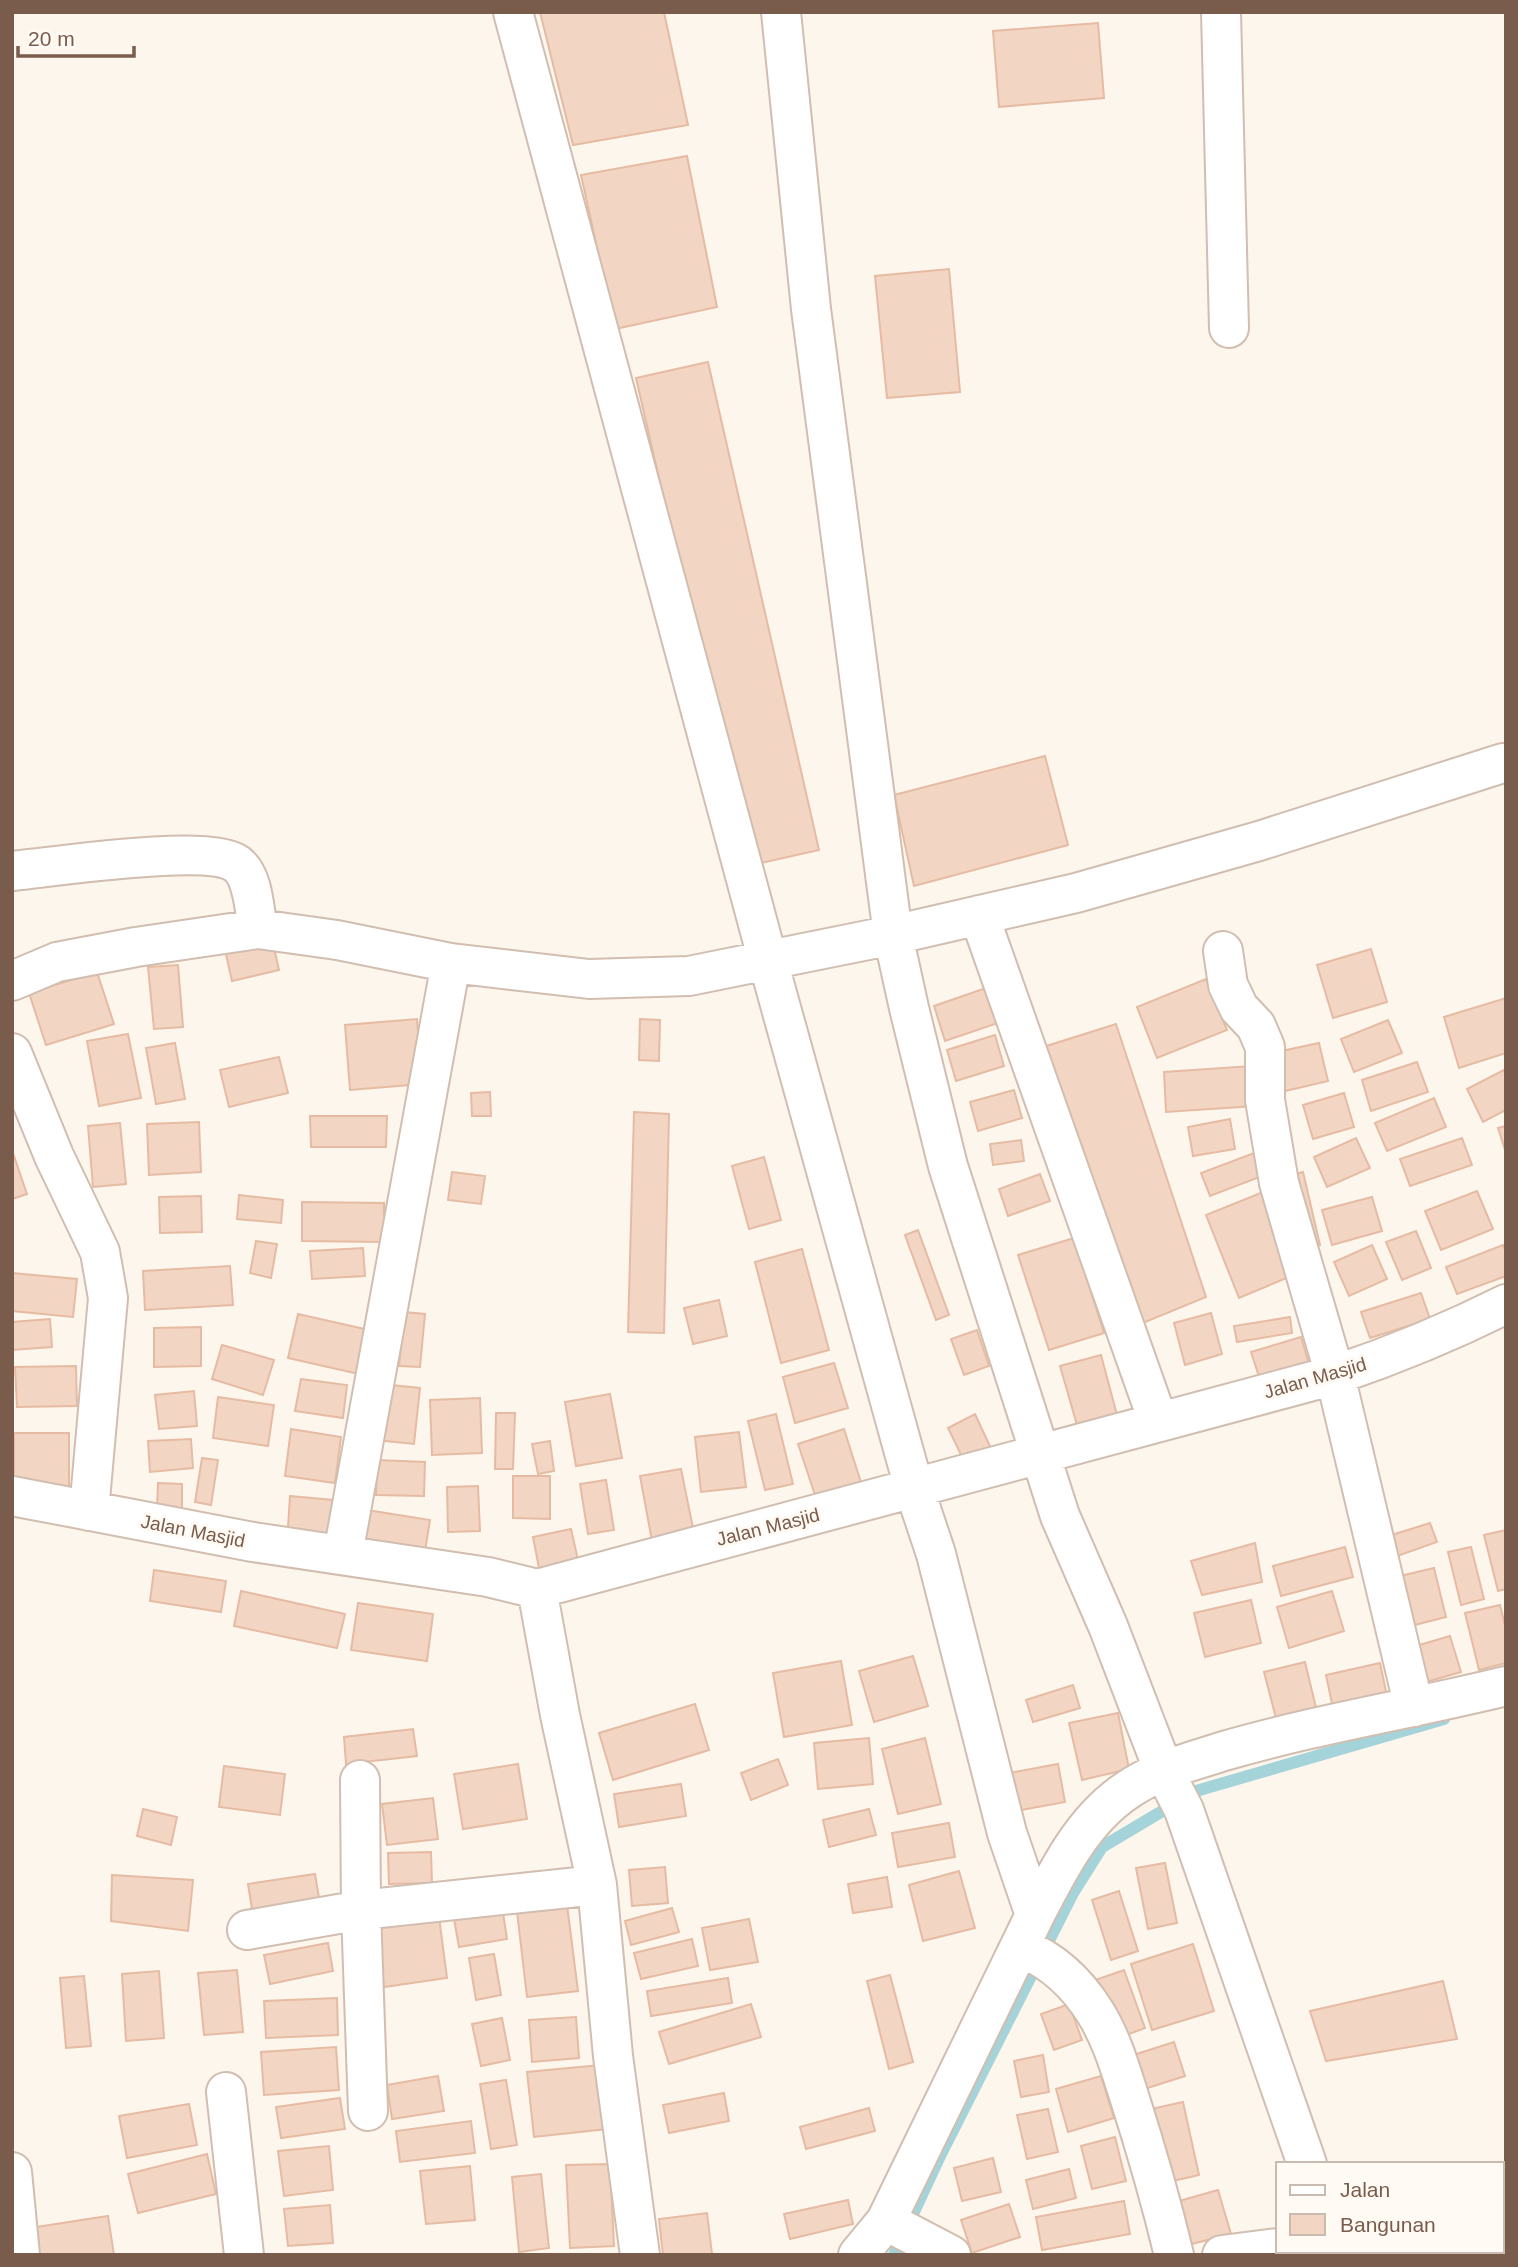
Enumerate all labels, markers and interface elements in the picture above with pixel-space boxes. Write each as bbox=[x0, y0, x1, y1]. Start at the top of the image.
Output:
scale bar bbox=[18, 14, 133, 58]
text: 20 m bbox=[28, 27, 75, 50]
street label: Jalan Masjid bbox=[1261, 1353, 1369, 1403]
street label: Jalan Masjid bbox=[714, 1504, 822, 1550]
street label: Jalan Masjid bbox=[139, 1511, 247, 1551]
legend bbox=[1276, 2162, 1504, 2253]
text: Jalan bbox=[1340, 2178, 1390, 2201]
text: Bangunan bbox=[1340, 2213, 1436, 2236]

